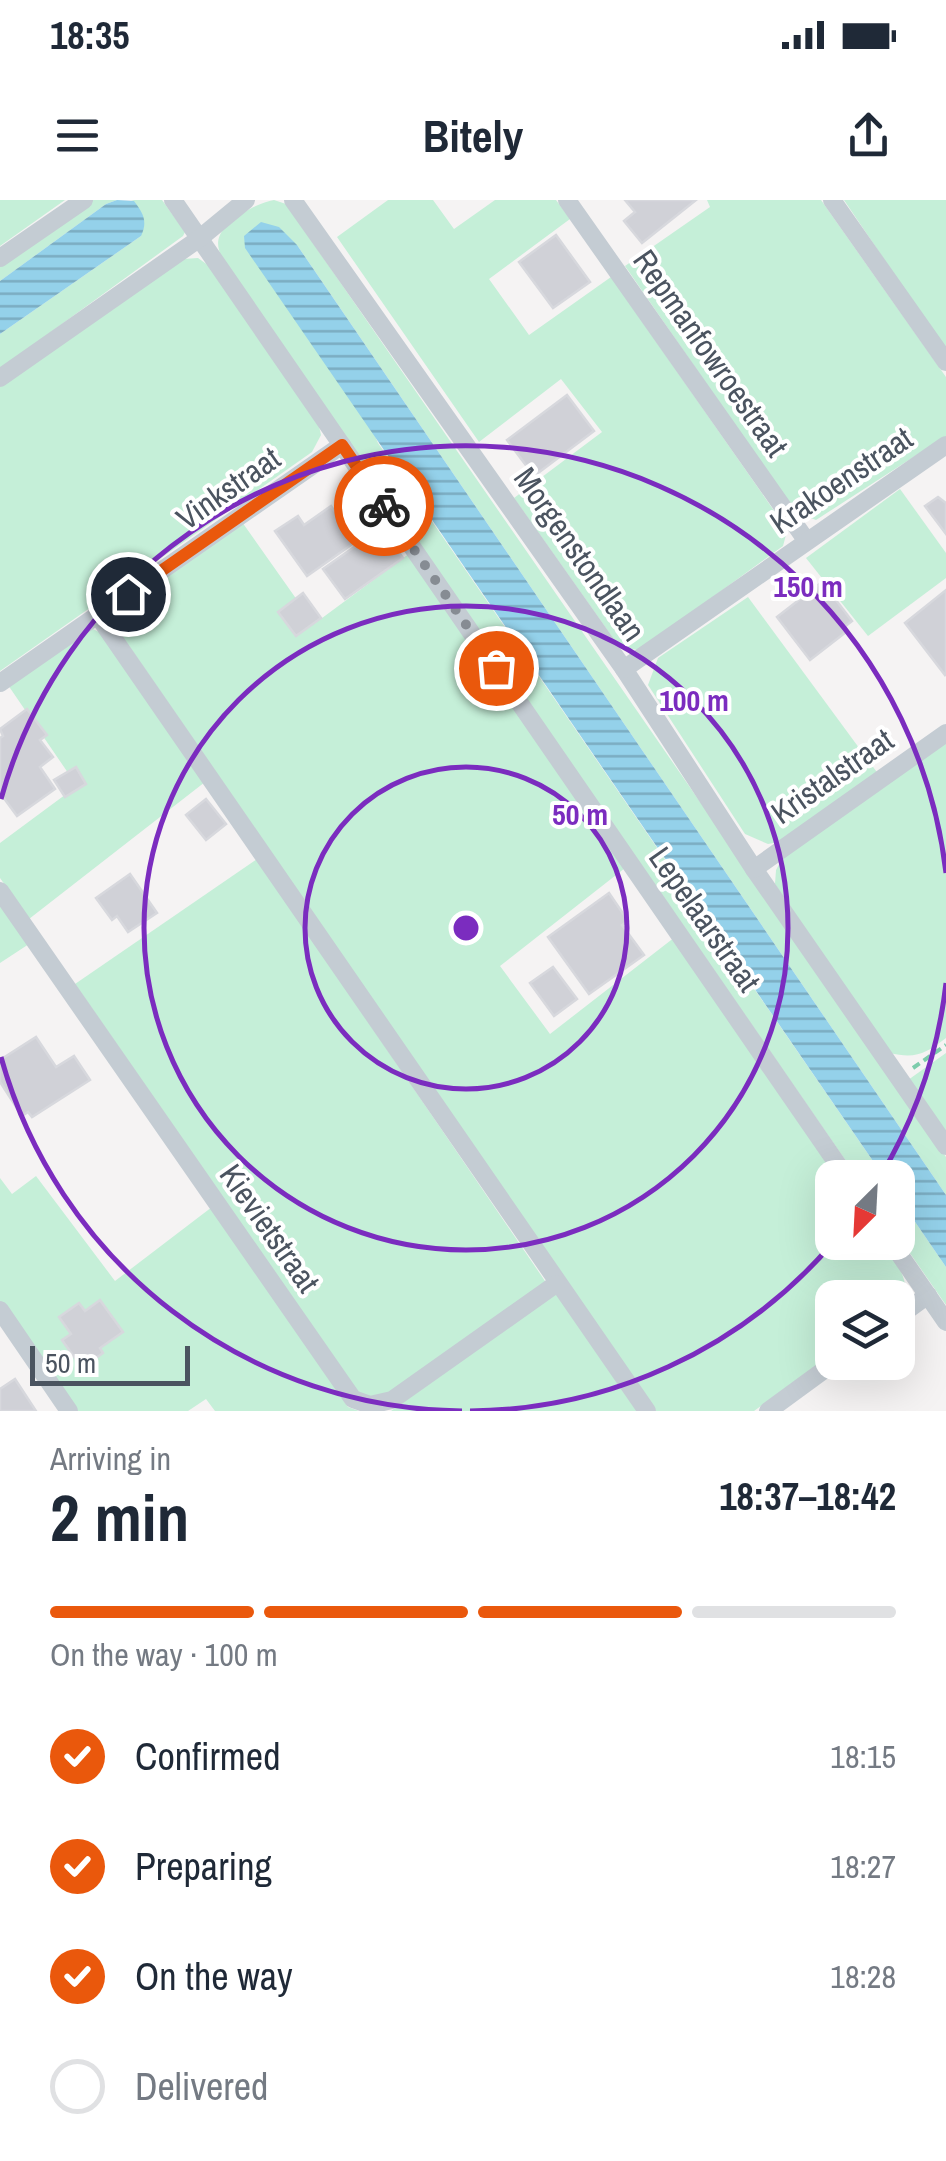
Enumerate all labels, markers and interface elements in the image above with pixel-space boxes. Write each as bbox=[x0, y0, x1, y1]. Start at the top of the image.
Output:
text: 18:35 bbox=[50, 10, 130, 61]
text: Bitely bbox=[423, 105, 523, 166]
icon: menu bbox=[50, 108, 105, 163]
icon: share bbox=[841, 108, 896, 163]
street label: Repmanfowroestraat bbox=[624, 241, 798, 465]
street label: Krakoenstraat bbox=[761, 416, 921, 544]
street label: Vinkstraat bbox=[167, 437, 289, 539]
courier bbox=[334, 456, 434, 556]
street label: Morgenstondlaan bbox=[504, 459, 656, 649]
icon: bike bbox=[357, 479, 412, 534]
pin bbox=[86, 552, 171, 637]
text: 150 m bbox=[773, 566, 843, 606]
icon: home bbox=[101, 567, 156, 622]
pin bbox=[454, 626, 539, 711]
icon: bag bbox=[469, 641, 524, 696]
text: 100 m bbox=[659, 680, 729, 720]
street label: Kristalstraat bbox=[762, 718, 902, 834]
text: 50 m bbox=[552, 794, 608, 834]
street label: Lepelaarstraat bbox=[639, 838, 771, 1000]
centre of rings bbox=[448, 910, 484, 946]
street label: Kievietstraat bbox=[210, 1155, 330, 1301]
north arrow bbox=[815, 1160, 915, 1260]
map controls bbox=[815, 1160, 915, 1380]
button: layers bbox=[815, 1280, 915, 1380]
scale bar bbox=[30, 1341, 190, 1386]
text: 50 m bbox=[45, 1344, 96, 1382]
text: Arriving in bbox=[50, 1437, 171, 1480]
text: 18:37–18:42 bbox=[719, 1471, 896, 1522]
text: 2 min bbox=[50, 1474, 189, 1561]
text: On the way · 100 m bbox=[50, 1633, 278, 1676]
icon: check bbox=[50, 1729, 105, 1784]
text: Confirmed bbox=[135, 1731, 280, 1782]
text: 18:15 bbox=[830, 1735, 896, 1778]
icon: check bbox=[50, 1839, 105, 1894]
text: Preparing bbox=[135, 1841, 272, 1892]
text: 18:27 bbox=[830, 1845, 896, 1888]
icon: check bbox=[50, 1949, 105, 2004]
text: On the way bbox=[135, 1951, 293, 2002]
text: 18:28 bbox=[830, 1955, 896, 1998]
text: Delivered bbox=[135, 2061, 268, 2112]

